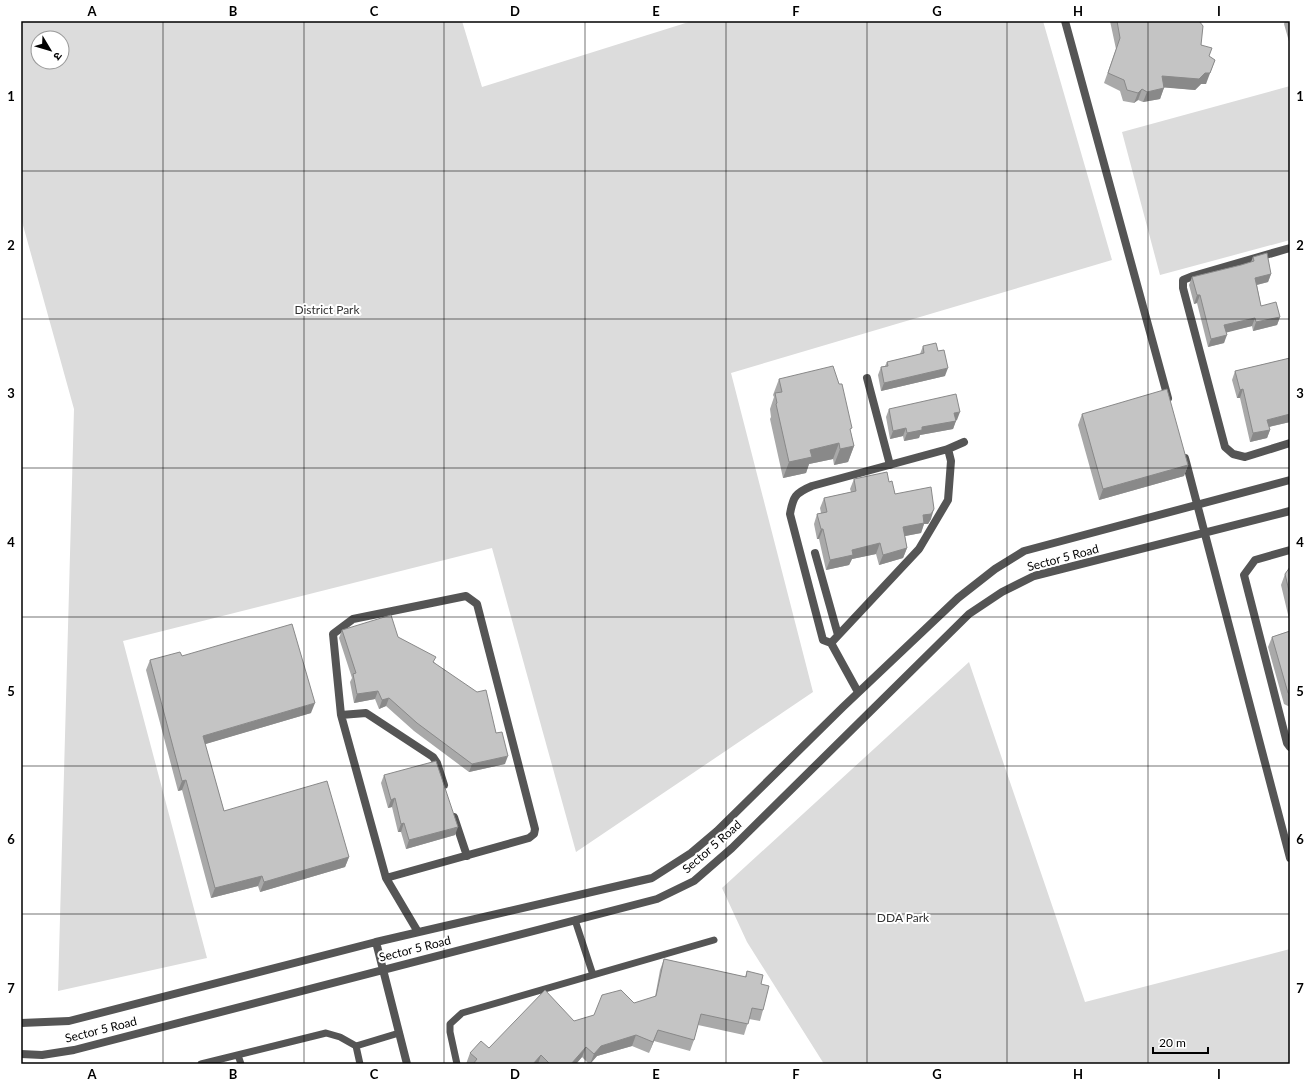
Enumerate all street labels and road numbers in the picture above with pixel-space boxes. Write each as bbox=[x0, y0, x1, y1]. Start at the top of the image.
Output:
street label: Sector 5 Road bbox=[1025, 541, 1100, 574]
street label: Sector 5 Road bbox=[679, 817, 744, 876]
street label: Sector 5 Road bbox=[377, 932, 452, 965]
street label: Sector 5 Road bbox=[63, 1013, 138, 1046]

